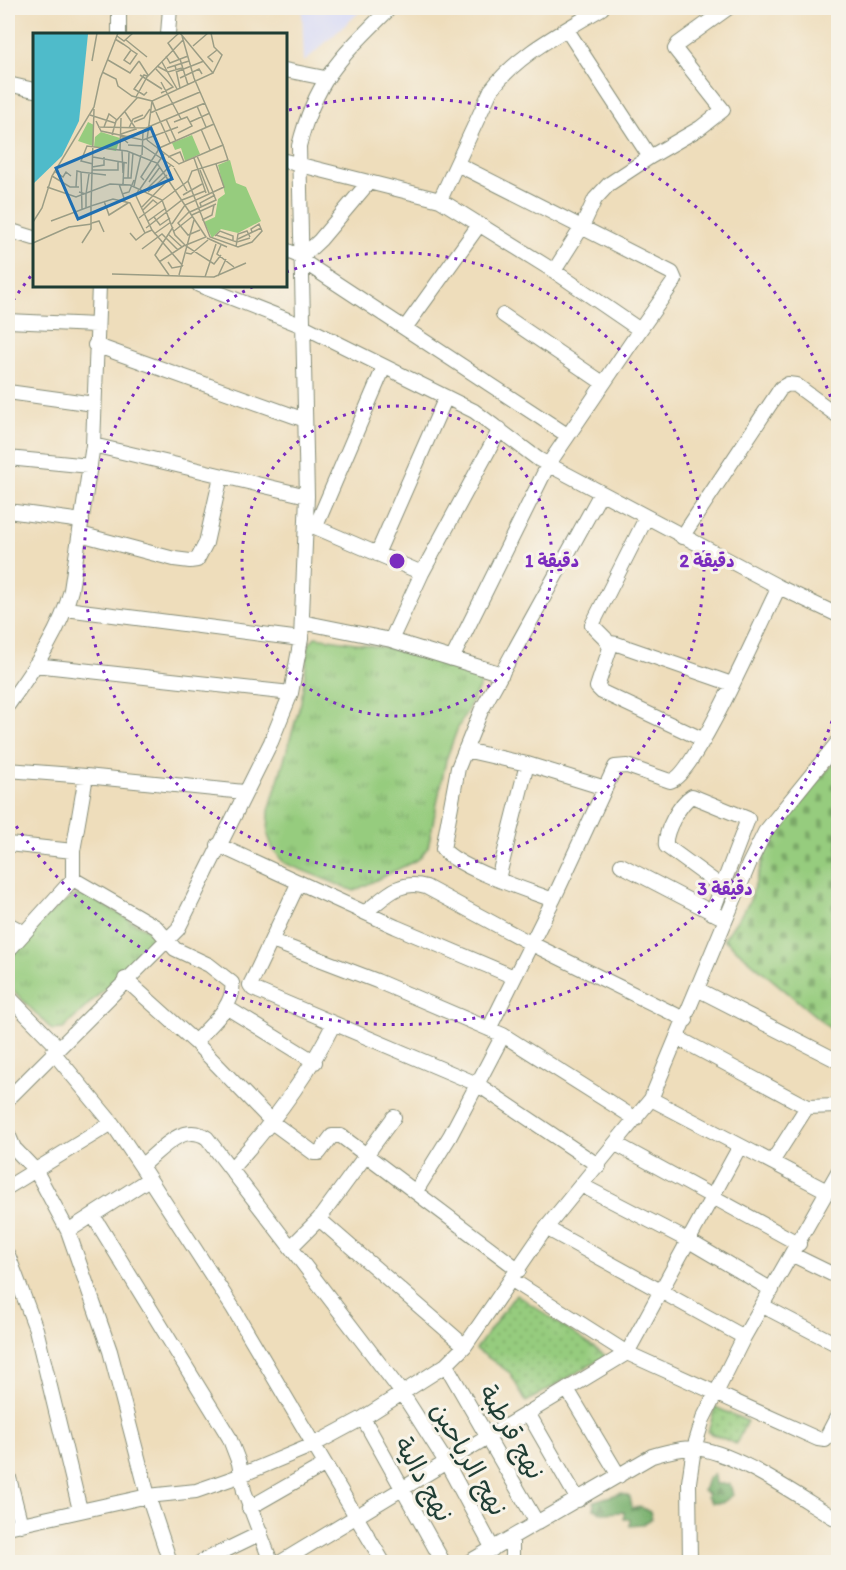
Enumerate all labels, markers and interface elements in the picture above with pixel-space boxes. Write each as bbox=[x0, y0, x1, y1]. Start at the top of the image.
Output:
inset map bbox=[33, 33, 286, 286]
text: 1 دقيقة bbox=[525, 550, 579, 572]
text: 2 دقيقة bbox=[679, 550, 735, 572]
centre of rings bbox=[387, 551, 407, 571]
text: 3 دقيقة bbox=[697, 878, 753, 900]
street label: نهج قرطبة bbox=[470, 1379, 552, 1486]
street label: نهج الرياحين bbox=[422, 1396, 514, 1523]
street label: نهج دالية bbox=[386, 1431, 460, 1528]

